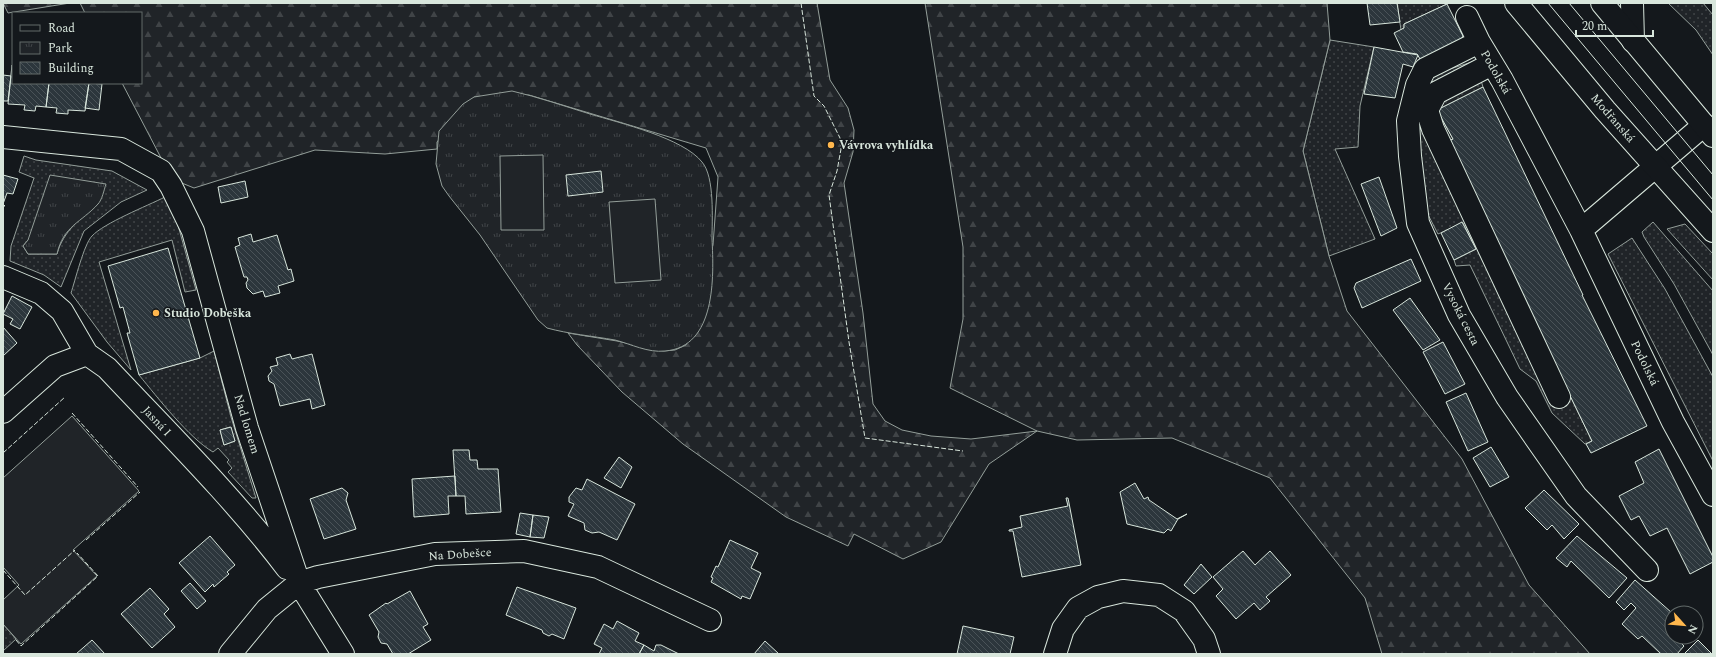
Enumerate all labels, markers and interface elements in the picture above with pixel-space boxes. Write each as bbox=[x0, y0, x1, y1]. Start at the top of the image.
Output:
legend bbox=[12, 12, 142, 84]
scale bar bbox=[1576, 12, 1653, 38]
text: 20 m bbox=[1582, 17, 1607, 36]
text: Road bbox=[48, 19, 75, 38]
text: Park bbox=[48, 39, 73, 58]
street label: Podolská bbox=[1475, 47, 1516, 98]
text: Building bbox=[48, 59, 94, 78]
street label: Modřanská bbox=[1586, 89, 1640, 147]
place label: Vávrova vyhlídka bbox=[839, 136, 934, 155]
marker: Vávrova vyhlídka bbox=[826, 140, 836, 150]
street label: Vysoká cesta bbox=[1437, 279, 1485, 349]
place label: Studio Dobeška bbox=[164, 304, 252, 323]
marker: Studio Dobeška bbox=[151, 308, 161, 318]
street label: Podolská bbox=[1625, 337, 1664, 389]
street label: Nad lomem bbox=[228, 392, 265, 456]
street label: Jasná I bbox=[137, 402, 176, 441]
street label: Na Dobešce bbox=[428, 543, 493, 566]
north arrow bbox=[1664, 605, 1704, 645]
text: N bbox=[1683, 621, 1702, 637]

